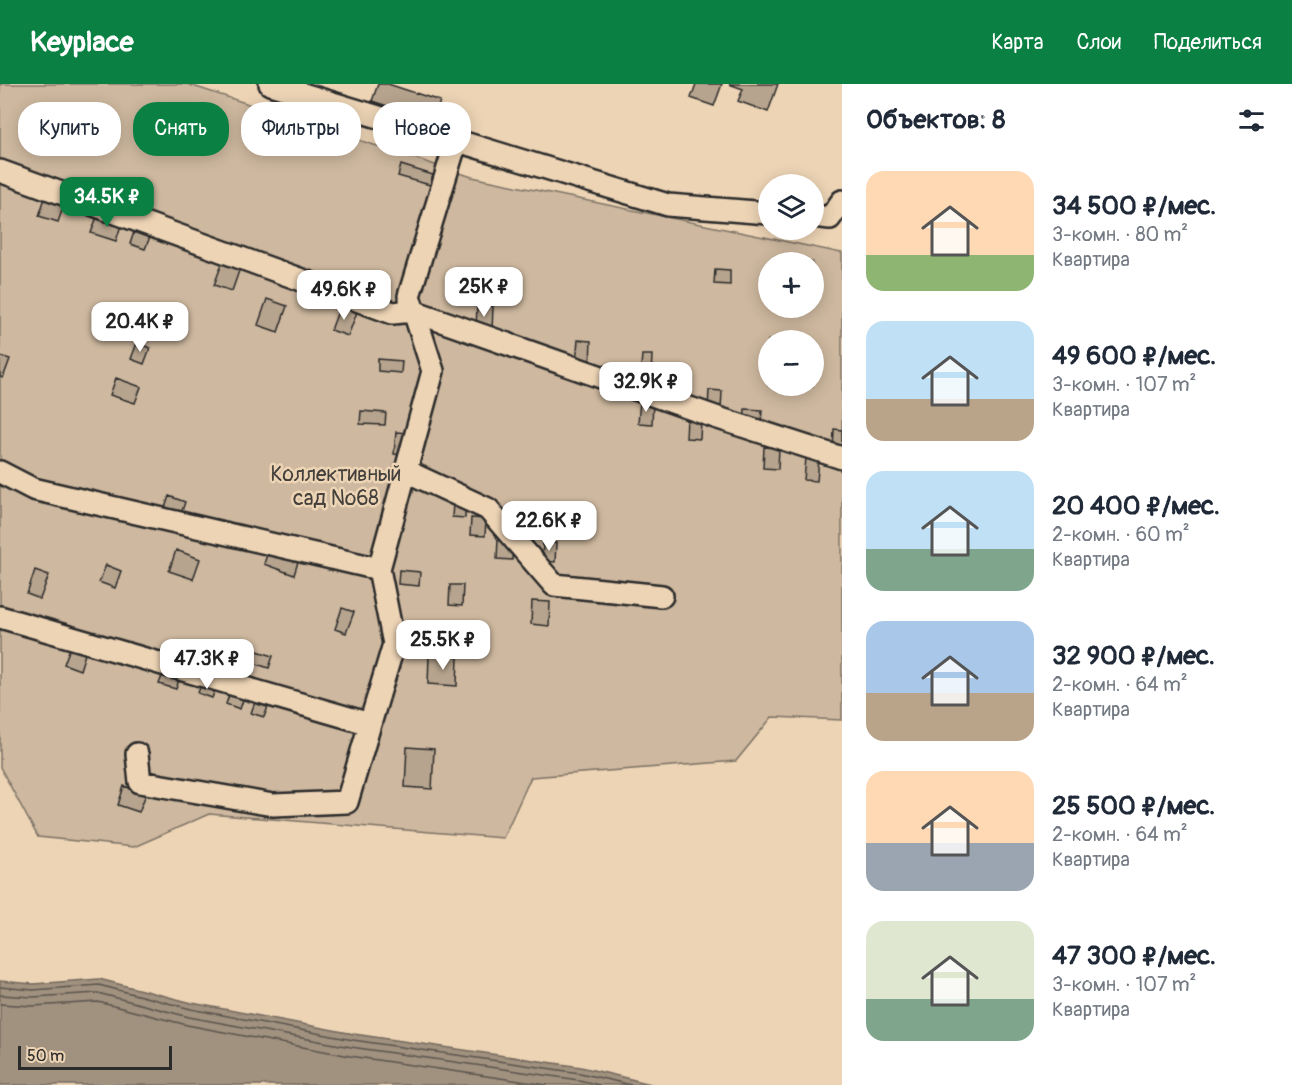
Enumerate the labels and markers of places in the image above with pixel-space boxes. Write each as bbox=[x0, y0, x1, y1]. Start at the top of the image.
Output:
pin: 34.5K ₽ bbox=[52, 177, 162, 228]
pin: 25K ₽ bbox=[442, 267, 526, 318]
pin: 49.6K ₽ bbox=[289, 270, 399, 321]
pin: 20.4K ₽ bbox=[85, 302, 195, 353]
pin: 32.9K ₽ bbox=[591, 362, 701, 413]
pin: 22.6K ₽ bbox=[494, 501, 604, 552]
pin: 25.5K ₽ bbox=[388, 620, 498, 671]
pin: 47.3K ₽ bbox=[152, 639, 262, 690]

